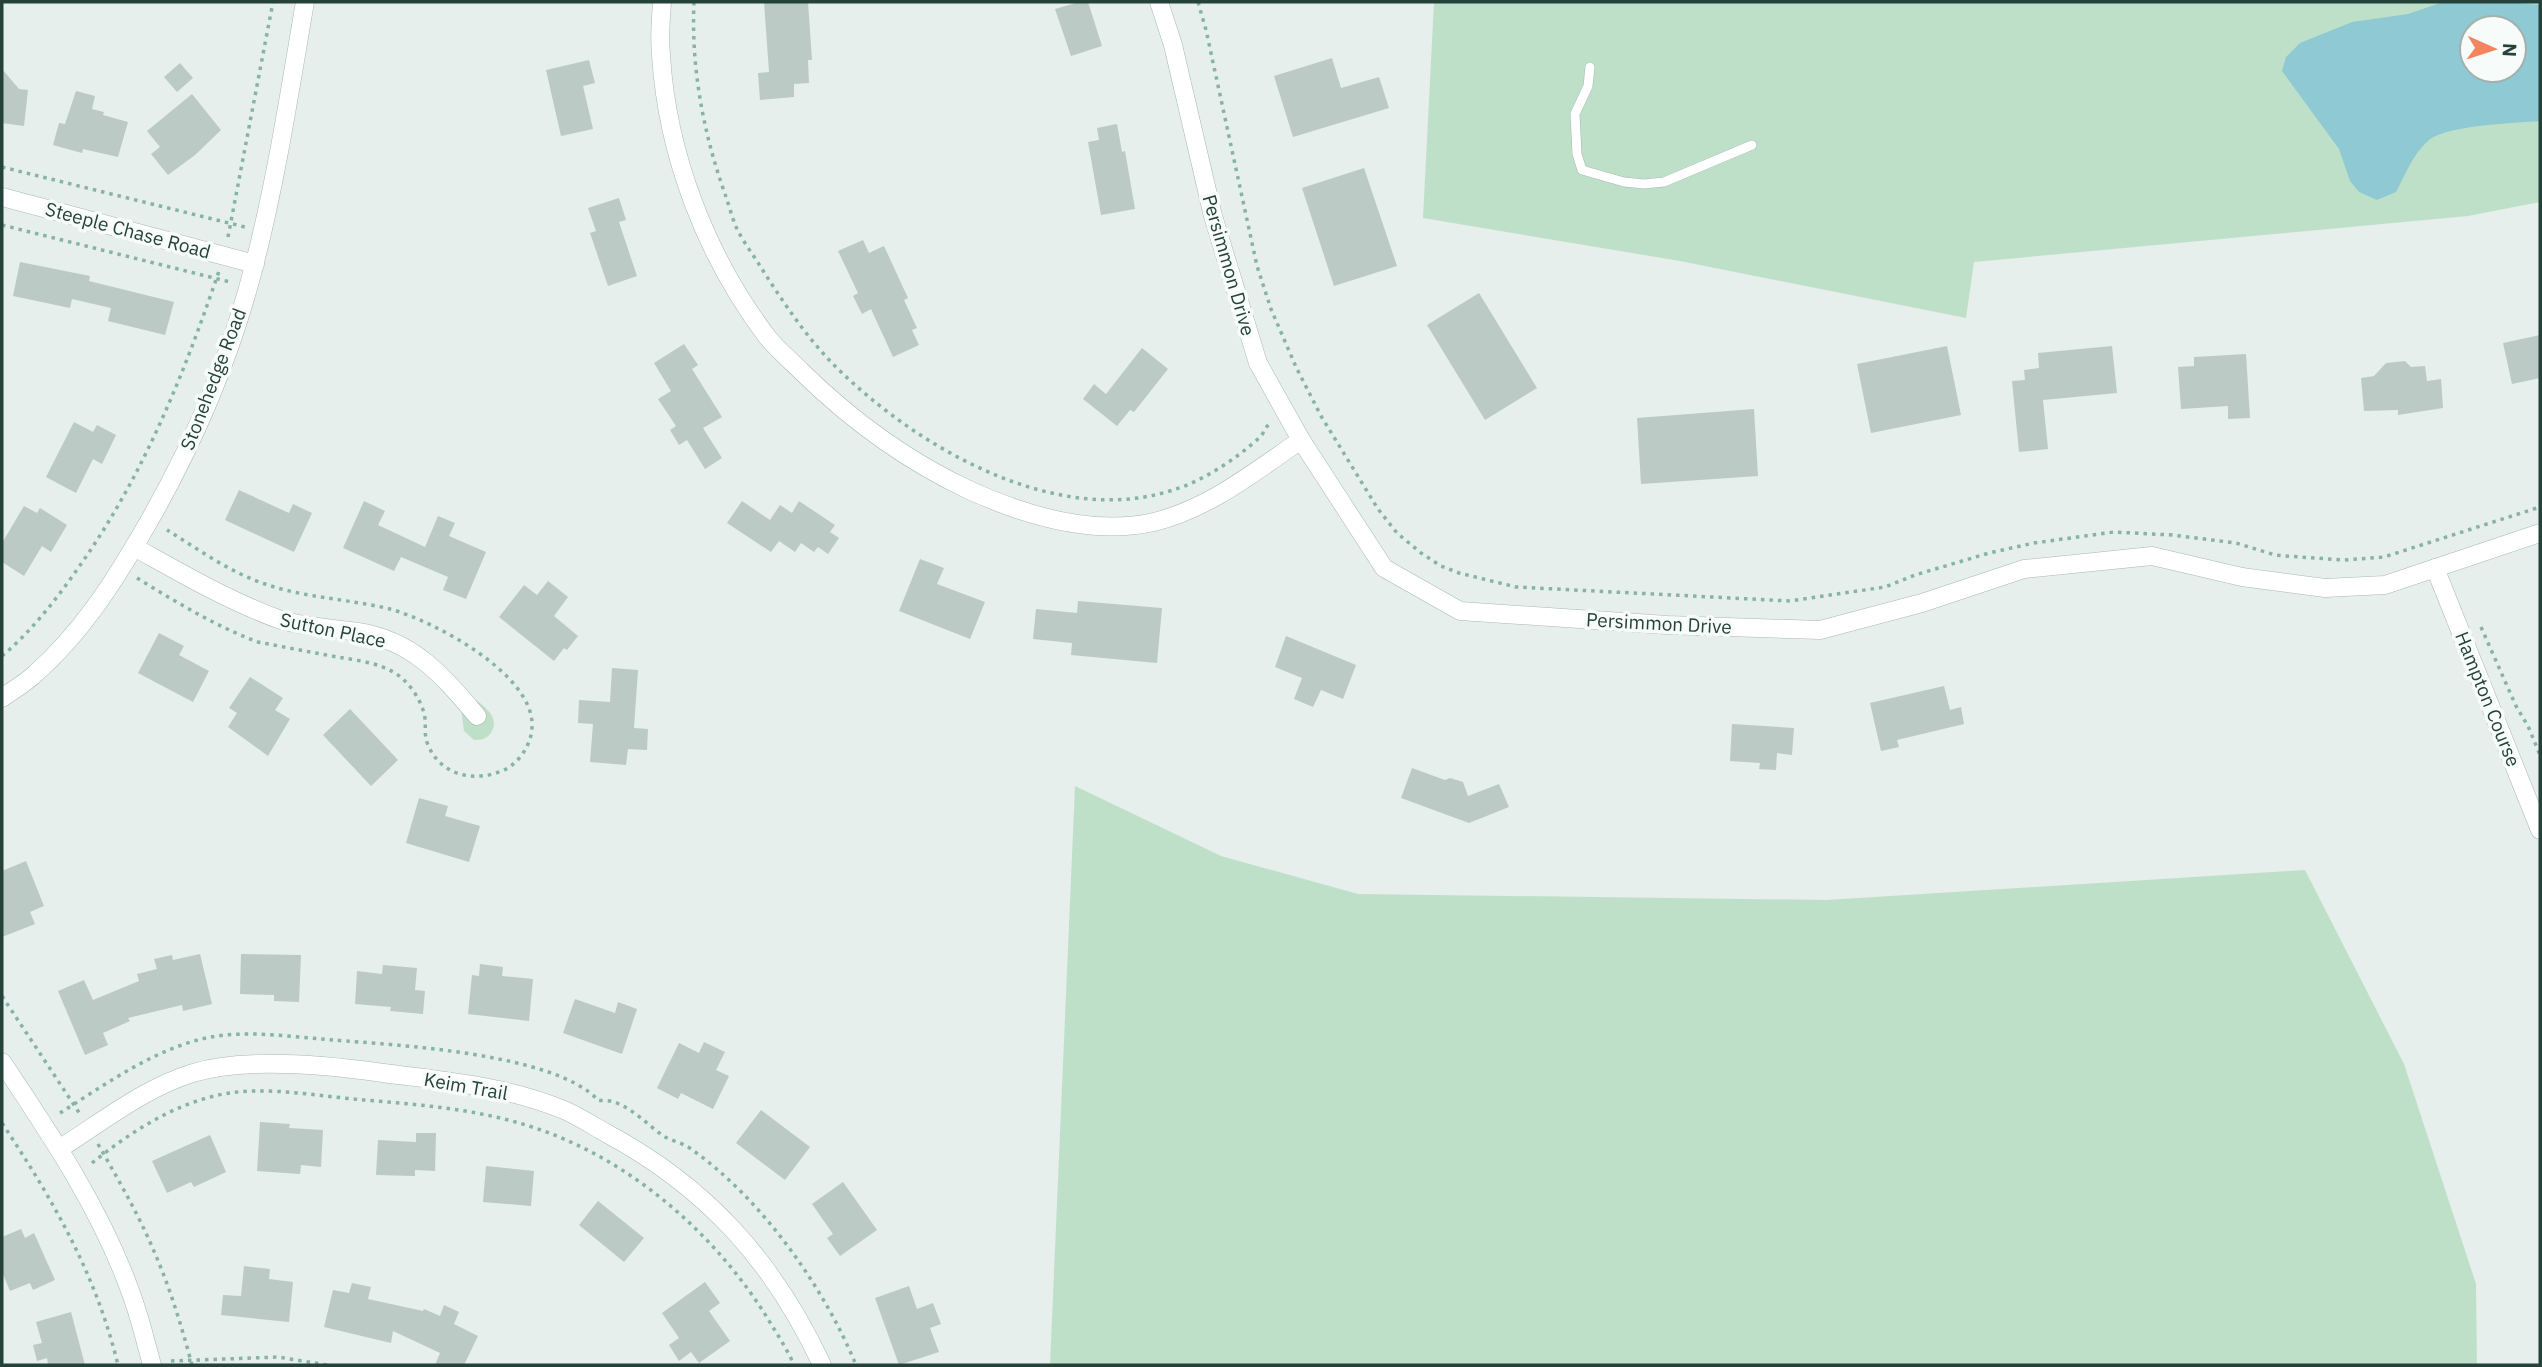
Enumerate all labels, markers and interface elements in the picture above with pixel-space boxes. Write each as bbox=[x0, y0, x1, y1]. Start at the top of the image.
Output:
north arrow bbox=[2458, 14, 2528, 84]
text: N bbox=[2498, 42, 2522, 57]
street label: Persimmon Drive bbox=[1197, 192, 1261, 338]
street label: Steeple Chase Road bbox=[43, 196, 213, 264]
street label: Stonehedge Road bbox=[175, 305, 251, 453]
street label: Sutton Place bbox=[278, 607, 388, 653]
street label: Persimmon Drive bbox=[1586, 607, 1732, 639]
street label: Hampton Course bbox=[2450, 628, 2526, 770]
street label: Keim Trail bbox=[422, 1067, 510, 1105]

